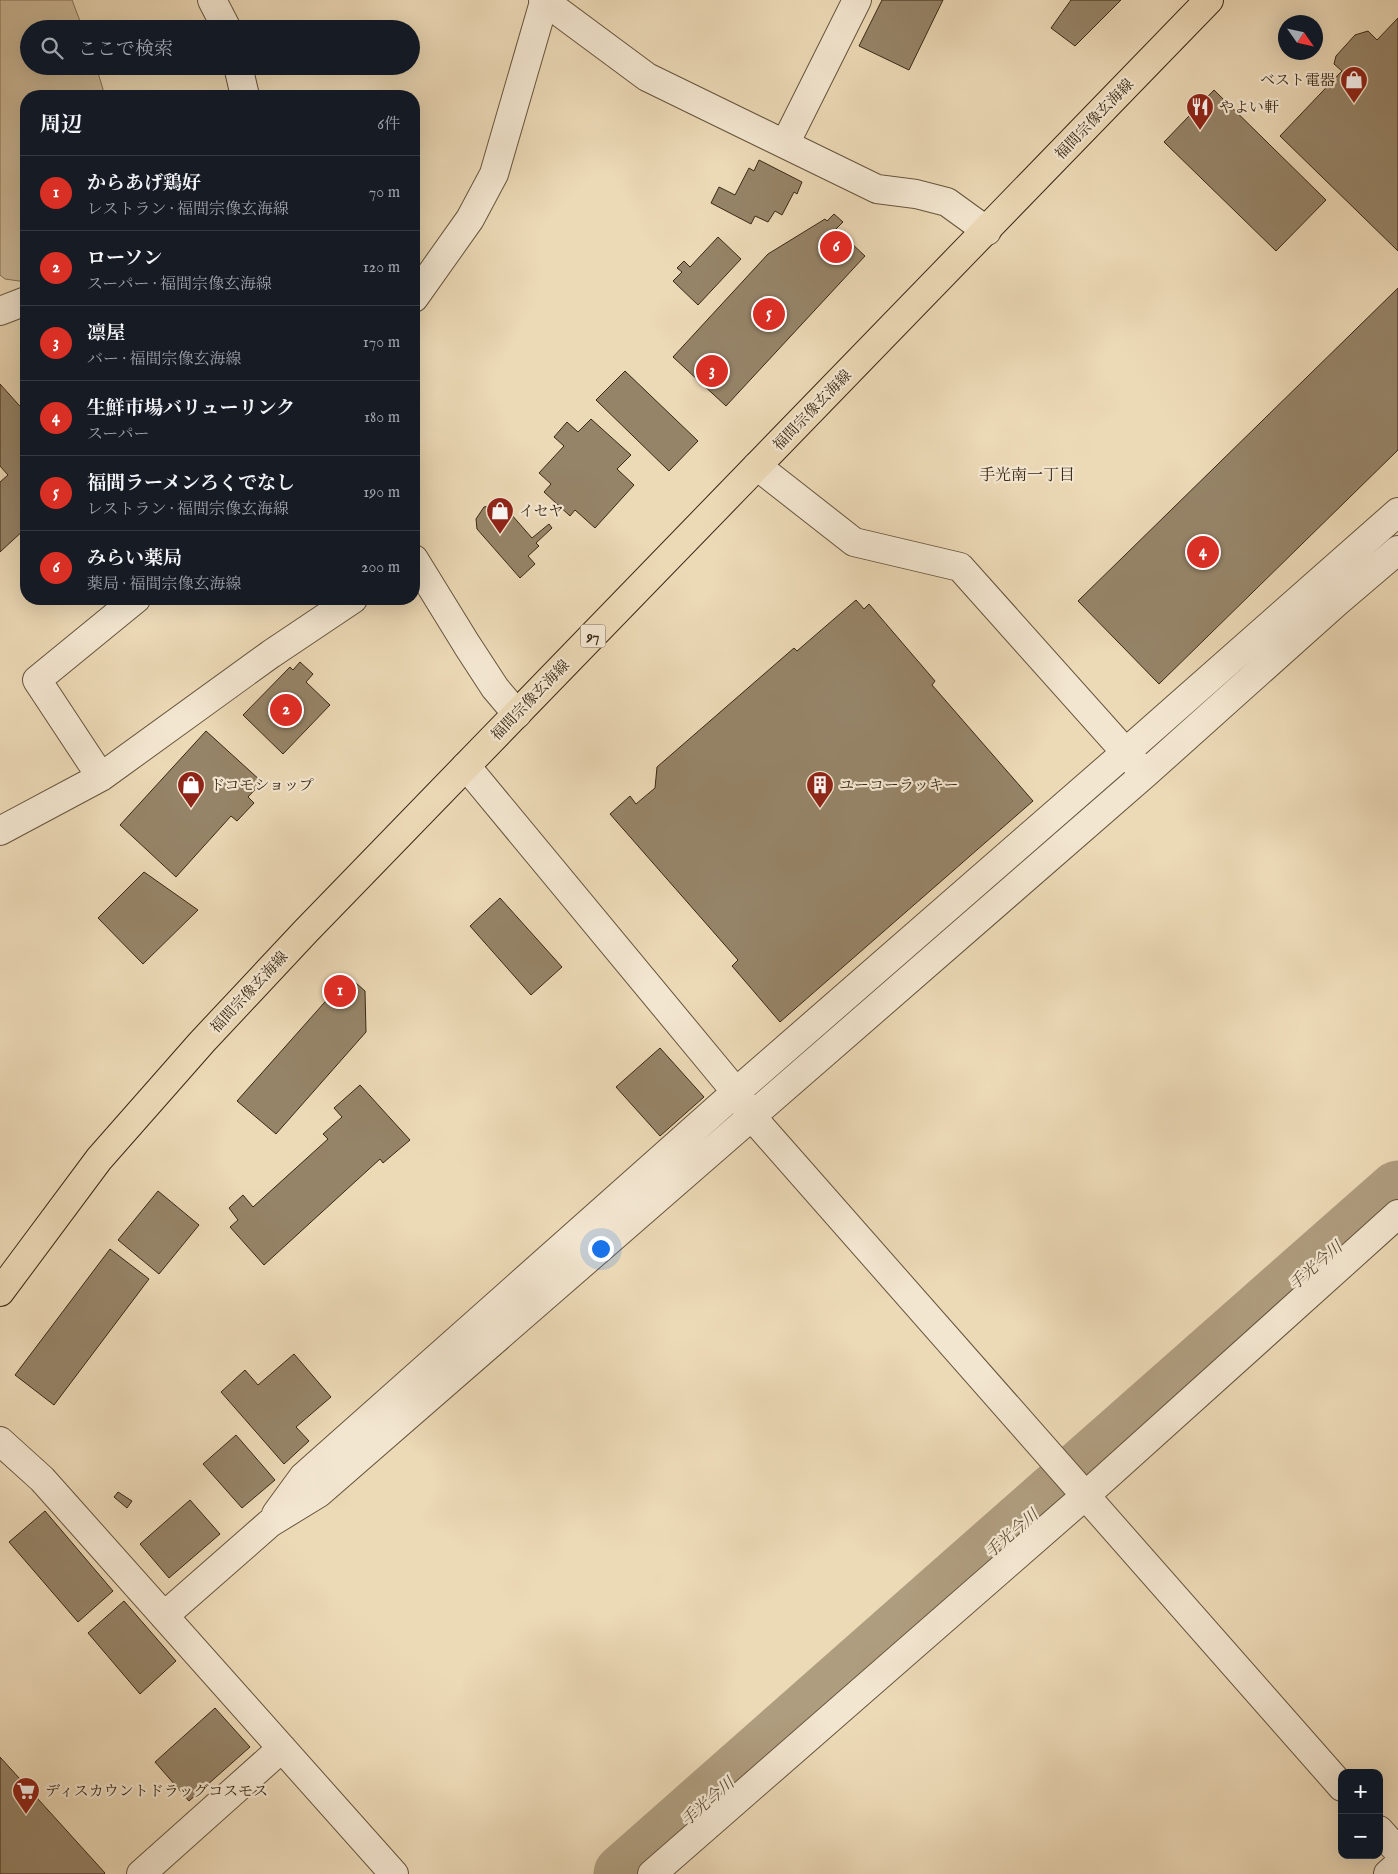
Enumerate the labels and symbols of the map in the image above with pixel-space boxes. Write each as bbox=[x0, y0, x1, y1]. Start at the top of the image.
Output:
north arrow bbox=[1278, 15, 1323, 60]
shop icon: ベスト電器 bbox=[1339, 65, 1369, 104]
place label: ベスト電器 bbox=[1260, 71, 1335, 90]
street label: 福間宗像玄海線 bbox=[1051, 75, 1138, 164]
restaurant icon: やよい軒 bbox=[1185, 92, 1215, 131]
place label: やよい軒 bbox=[1219, 98, 1279, 117]
pin: 6 bbox=[820, 228, 852, 266]
pin: 5 bbox=[753, 295, 785, 333]
pin: 3 bbox=[696, 352, 728, 390]
street label: 福間宗像玄海線 bbox=[769, 366, 856, 455]
district label: 手光南一丁目 bbox=[979, 466, 1075, 486]
shop icon: イセヤ bbox=[485, 496, 515, 535]
place label: イセヤ bbox=[519, 502, 564, 521]
pin: 4 bbox=[1187, 533, 1219, 571]
road number: 97 bbox=[580, 624, 606, 648]
street label: 福間宗像玄海線 bbox=[487, 656, 574, 745]
pin: 2 bbox=[270, 691, 302, 729]
shop icon: ドコモショップ bbox=[176, 770, 206, 809]
building icon: ユーコーラッキー bbox=[805, 770, 835, 809]
place label: ドコモショップ bbox=[210, 776, 314, 795]
place label: ユーコーラッキー bbox=[839, 776, 959, 795]
street label: 福間宗像玄海線 bbox=[207, 947, 292, 1037]
pin: 1 bbox=[324, 972, 356, 1010]
your location bbox=[588, 1236, 614, 1262]
water label: 手光今川 bbox=[1286, 1237, 1349, 1295]
water label: 手光今川 bbox=[982, 1505, 1045, 1563]
water label: 手光今川 bbox=[678, 1773, 741, 1831]
supermarket icon: ディスカウントドラッグコスモス bbox=[11, 1776, 41, 1815]
place label: ディスカウントドラッグコスモス bbox=[45, 1782, 268, 1801]

